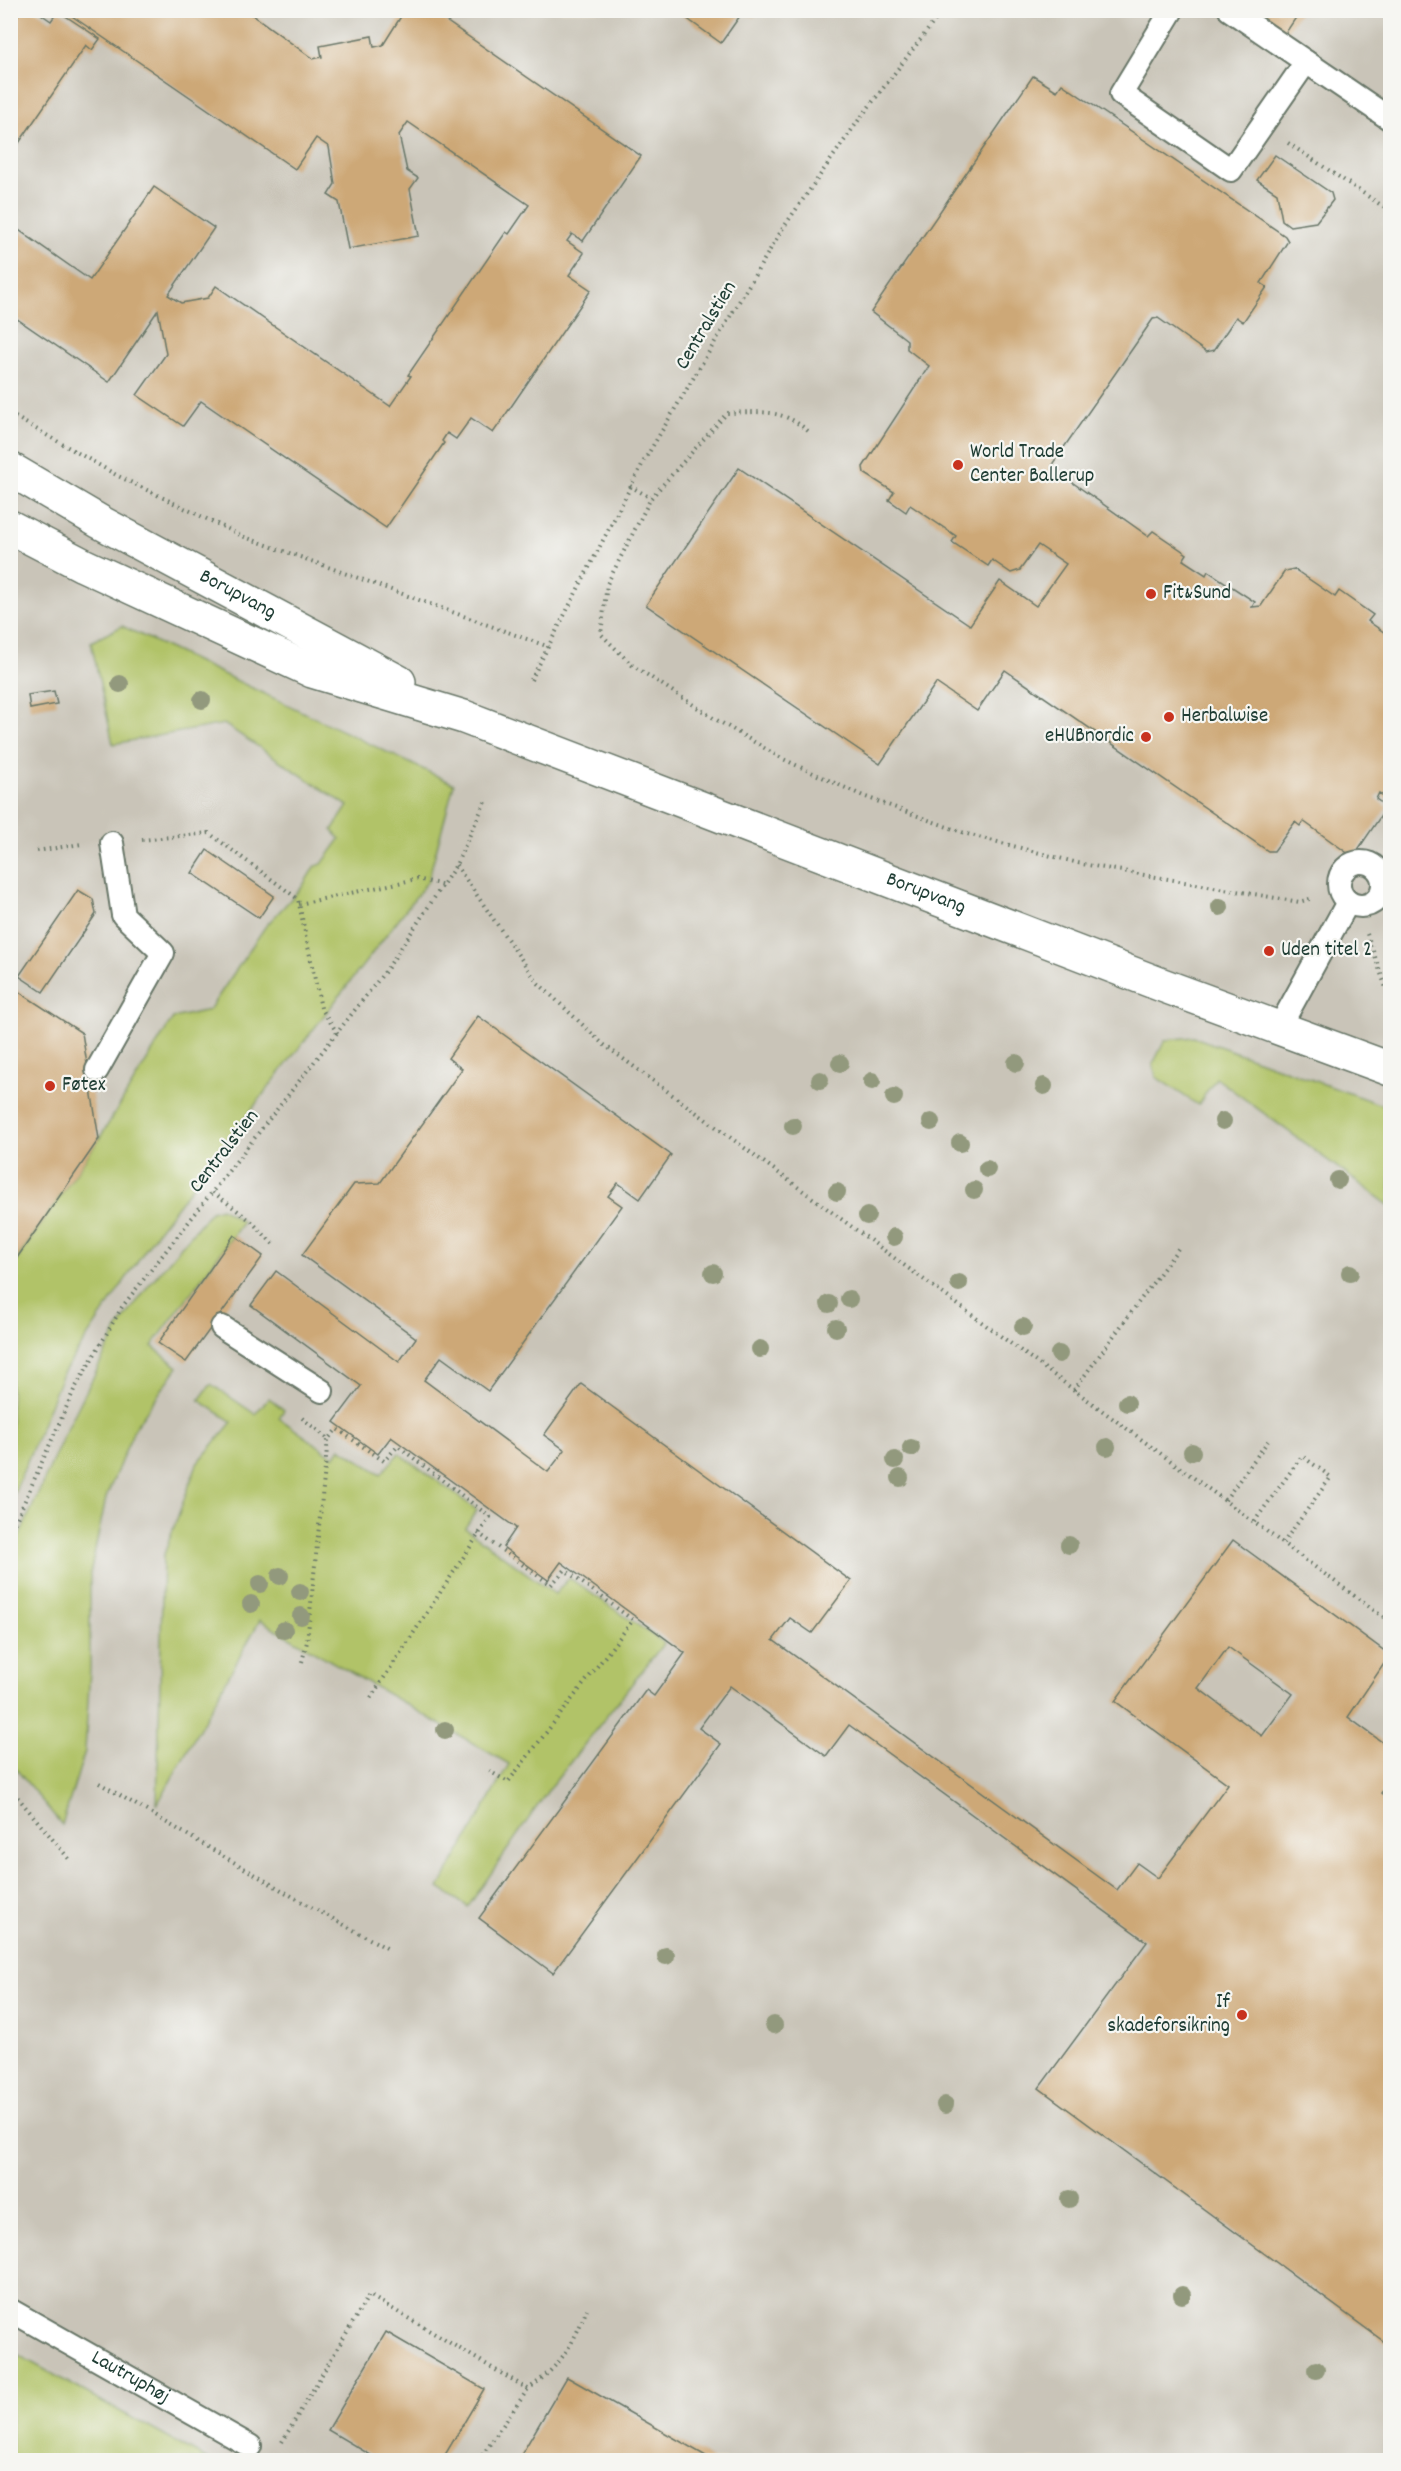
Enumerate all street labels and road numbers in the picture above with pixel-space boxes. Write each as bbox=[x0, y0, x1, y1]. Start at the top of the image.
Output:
street label: Centralstien bbox=[669, 276, 745, 376]
street label: Borupvang bbox=[193, 562, 281, 628]
street label: Borupvang bbox=[881, 865, 970, 923]
street label: Centralstien bbox=[183, 1104, 267, 1200]
street label: Lautruphøj bbox=[85, 2344, 175, 2412]

